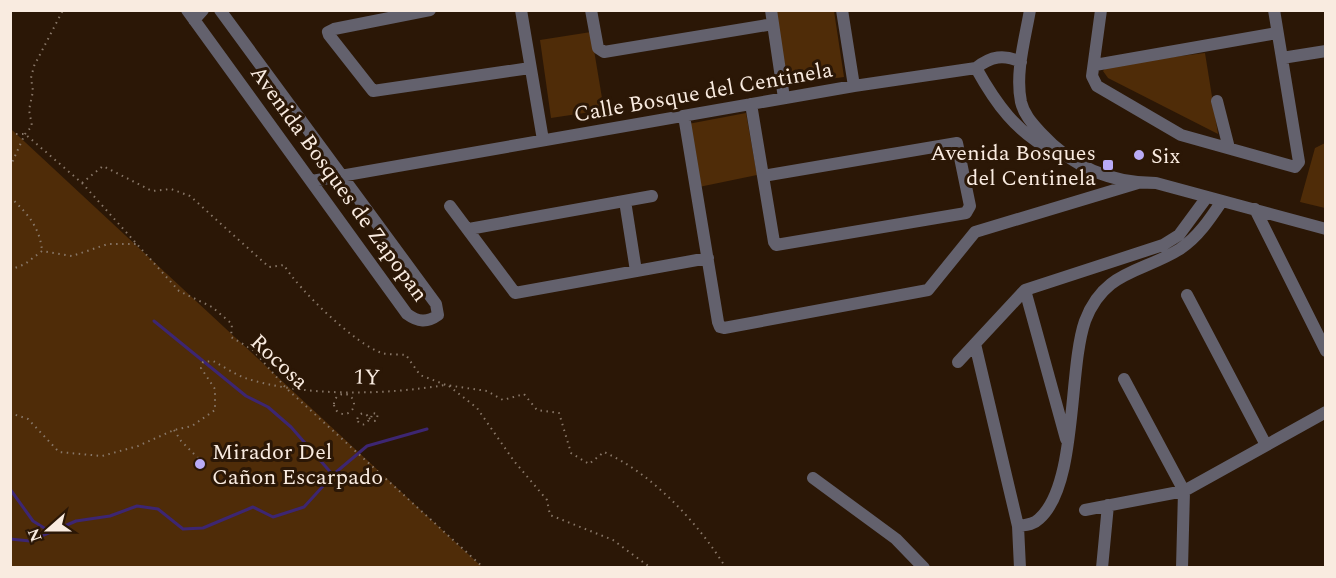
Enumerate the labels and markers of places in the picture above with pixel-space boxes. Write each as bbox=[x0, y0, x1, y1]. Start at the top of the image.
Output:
place label: Avenida Bosques del Centinela bbox=[930, 137, 1096, 195]
place label: Six bbox=[1151, 140, 1181, 173]
marker: Six bbox=[1132, 148, 1146, 162]
marker: Avenida Bosques del Centinela bbox=[1101, 158, 1115, 172]
place label: Mirador Del Cañon Escarpado bbox=[212, 436, 383, 494]
marker: Mirador Del Cañon Escarpado bbox=[193, 457, 207, 471]

